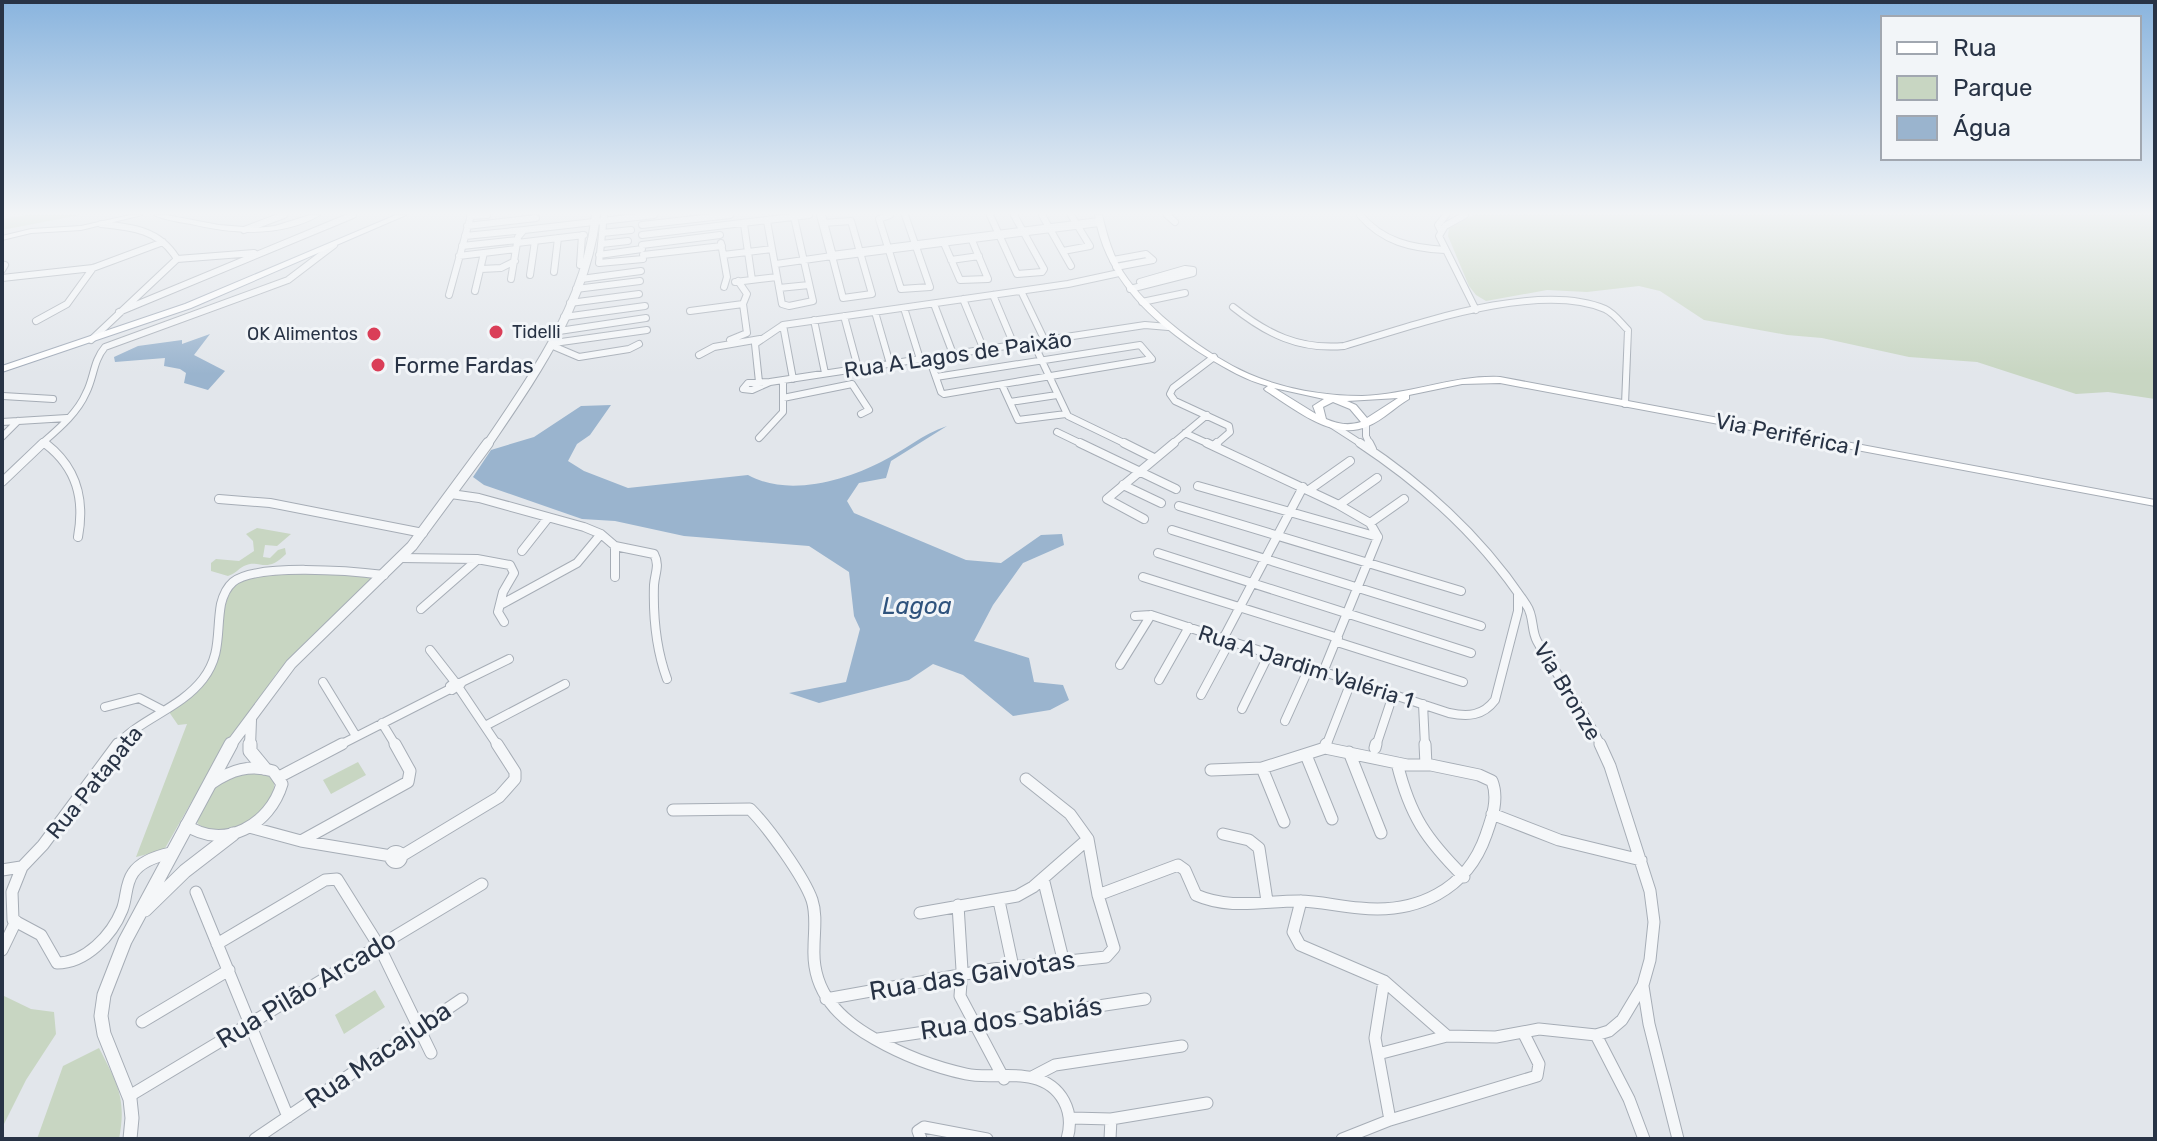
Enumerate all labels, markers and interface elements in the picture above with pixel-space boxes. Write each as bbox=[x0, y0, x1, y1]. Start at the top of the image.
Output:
legend bbox=[1881, 16, 2141, 160]
text: Rua bbox=[1953, 34, 1996, 62]
text: Parque bbox=[1953, 74, 2032, 102]
text: Água bbox=[1953, 114, 2011, 142]
place label: Tidelli bbox=[512, 321, 561, 343]
place label: OK Alimentos bbox=[247, 323, 358, 345]
marker: Tidelli bbox=[487, 323, 505, 341]
marker: OK Alimentos bbox=[365, 325, 383, 343]
street label: Rua A Lagos de Paixão bbox=[842, 325, 1074, 384]
place label: Forme Fardas bbox=[394, 352, 534, 379]
marker: Forme Fardas bbox=[369, 356, 387, 374]
street label: Via Periférica I bbox=[1713, 407, 1863, 462]
water label: Lagoa bbox=[882, 592, 952, 620]
street label: Rua A Jardim Valéria 1 bbox=[1195, 619, 1417, 714]
street label: Via Bronze bbox=[1528, 637, 1607, 745]
street label: Rua Patapata bbox=[41, 720, 148, 844]
street label: Rua Pilão Arcado bbox=[211, 924, 402, 1055]
street label: Rua das Gaivotas bbox=[867, 944, 1077, 1007]
street label: Rua dos Sabiás bbox=[918, 990, 1104, 1047]
street label: Rua Macajuba bbox=[299, 995, 457, 1116]

